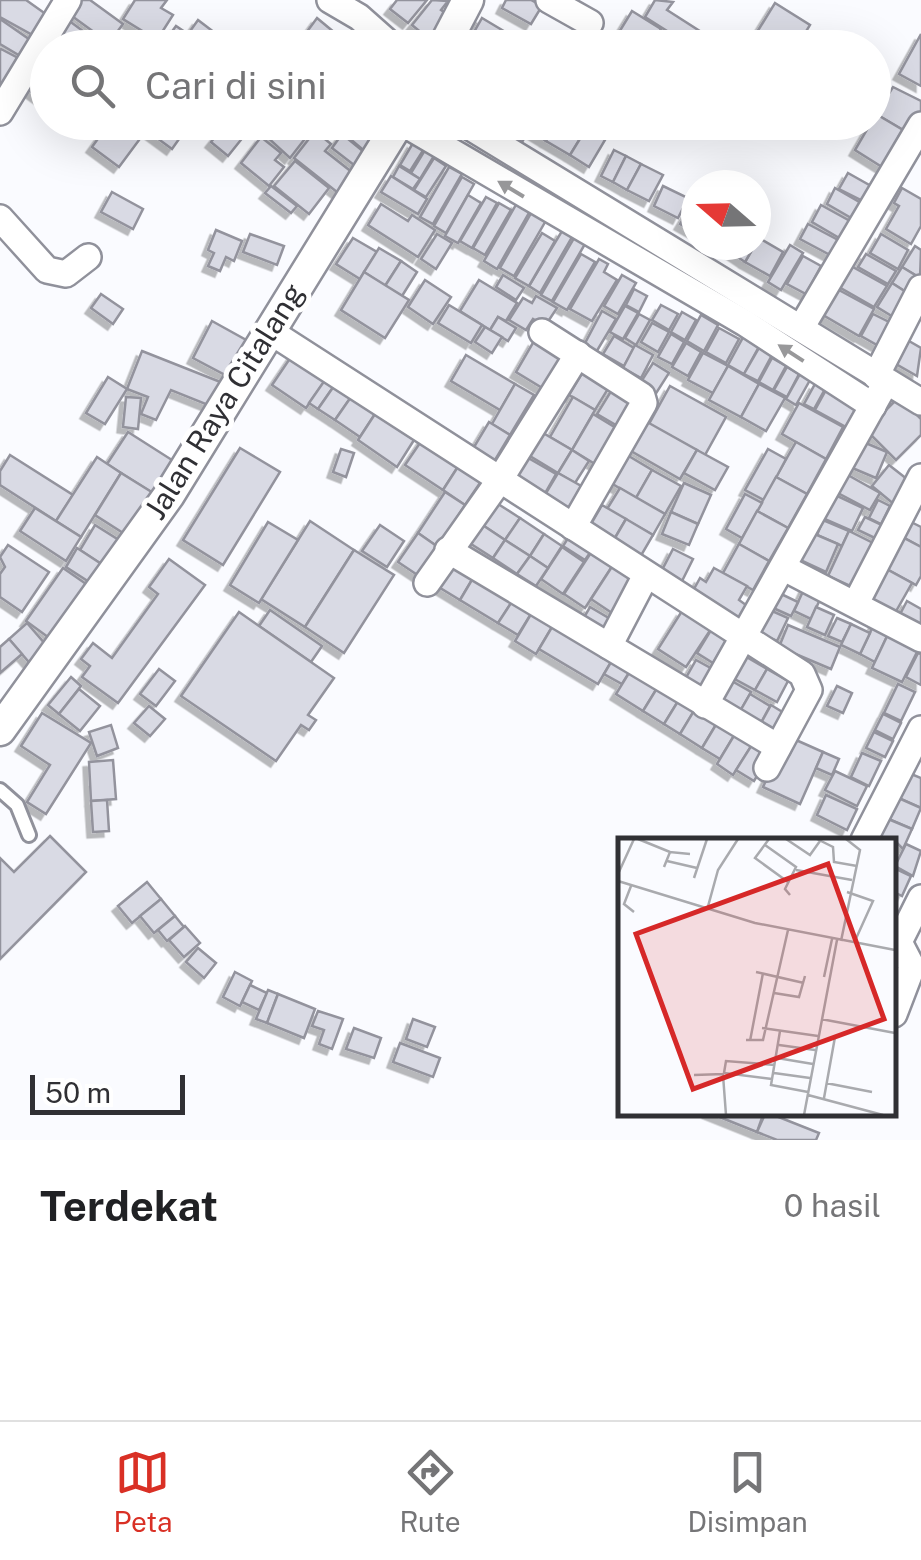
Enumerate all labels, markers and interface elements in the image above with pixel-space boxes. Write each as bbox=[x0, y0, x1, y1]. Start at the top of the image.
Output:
search box bbox=[30, 30, 891, 140]
icon: search bbox=[65, 58, 120, 113]
text: Cari di sini bbox=[145, 63, 327, 108]
north arrow bbox=[681, 170, 771, 260]
one-way arrow bbox=[497, 181, 525, 198]
street label: Jalan Raya Citalang bbox=[137, 276, 311, 526]
one-way arrow bbox=[778, 345, 805, 363]
inset map bbox=[618, 838, 896, 1115]
scale bar bbox=[30, 1070, 185, 1114]
text: 50 m bbox=[45, 1076, 111, 1109]
text: Terdekat bbox=[40, 1181, 218, 1230]
text: 0 hasil bbox=[784, 1187, 881, 1224]
tab: Peta bbox=[113, 1445, 173, 1538]
tab: Rute bbox=[399, 1445, 461, 1538]
tab: Disimpan bbox=[688, 1445, 808, 1538]

